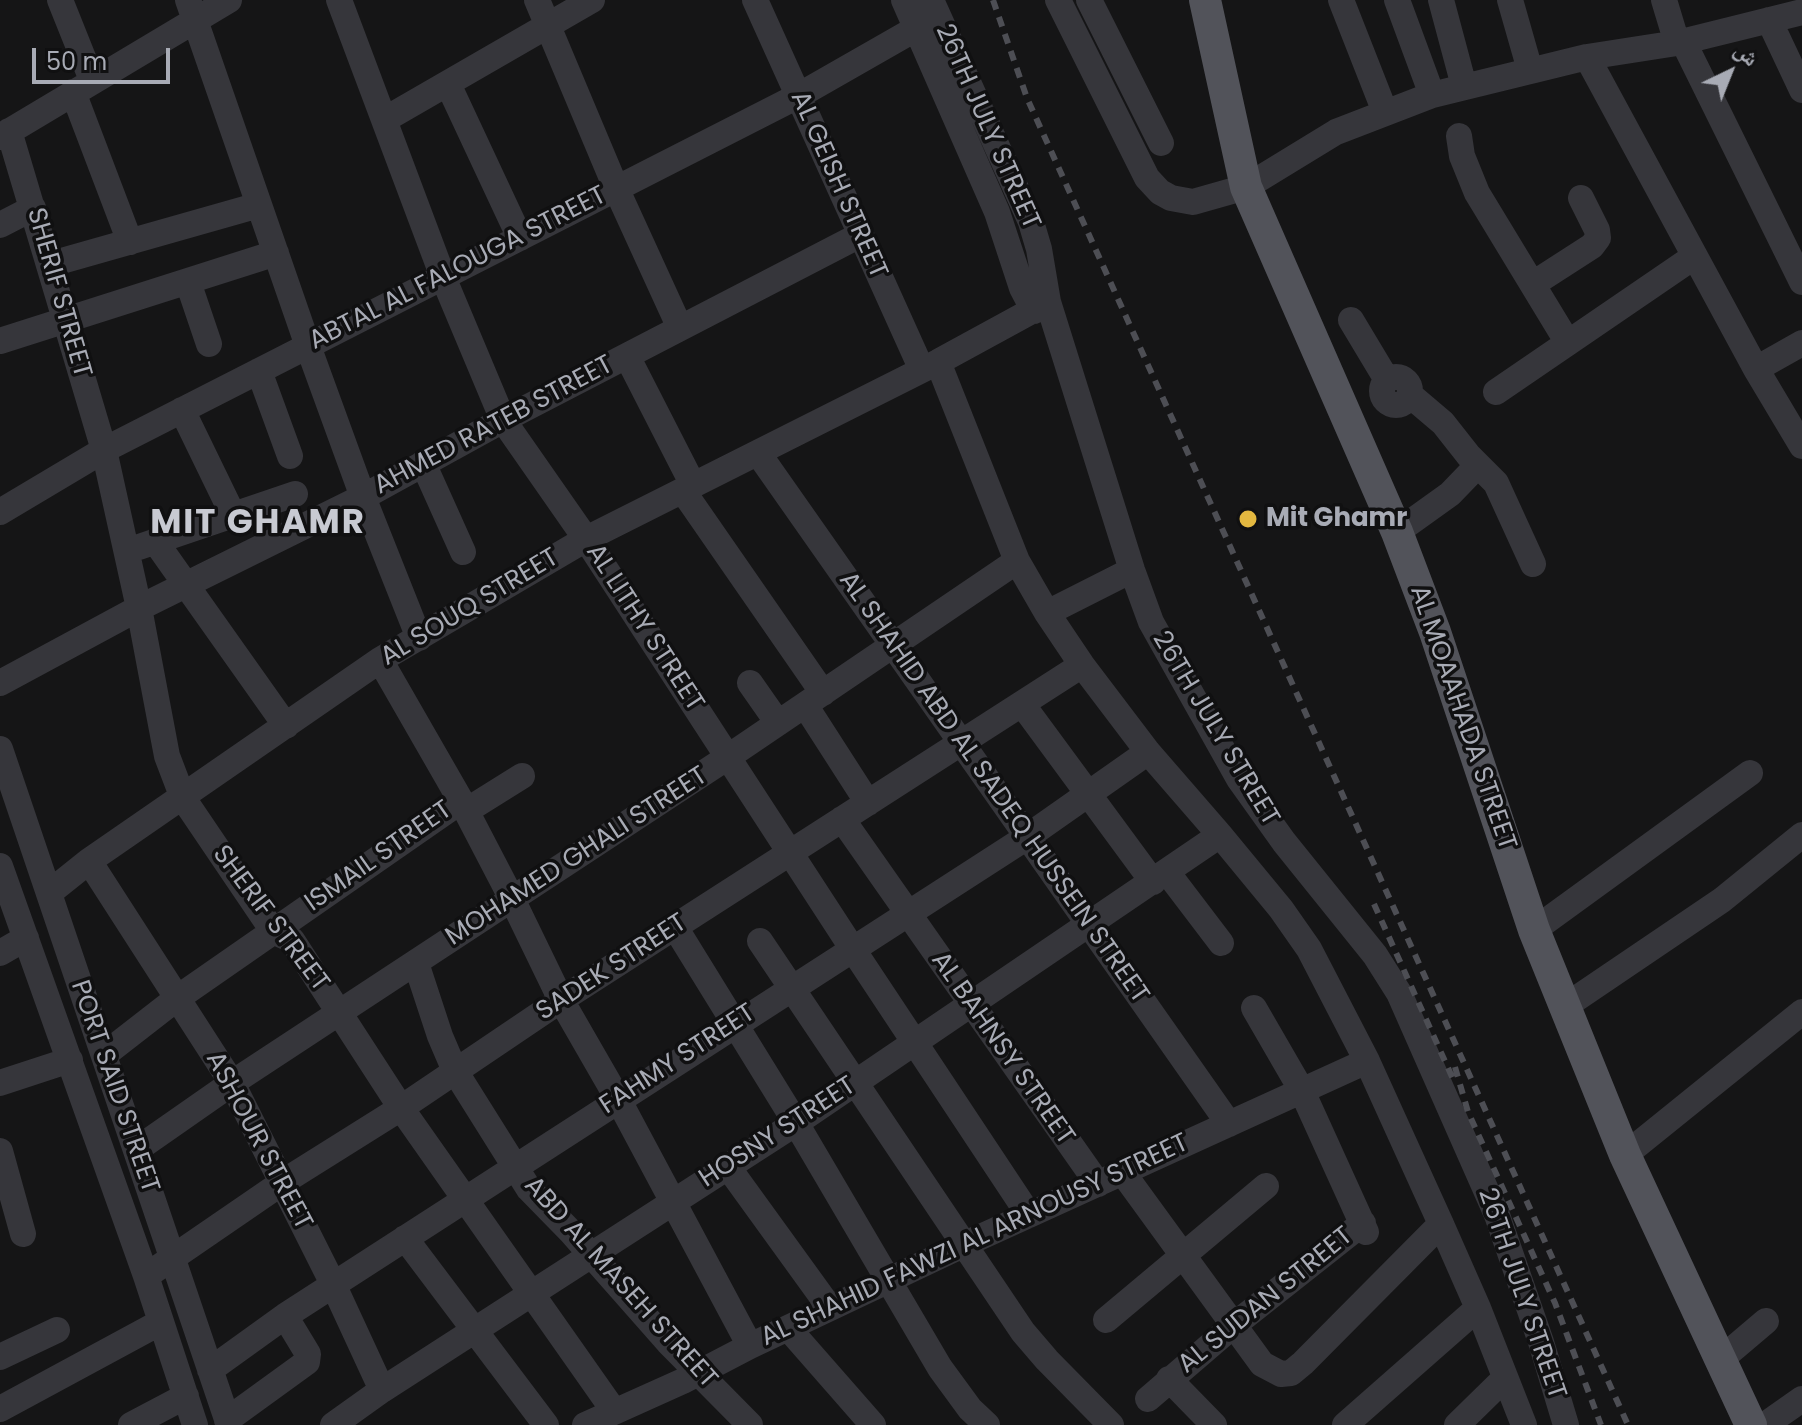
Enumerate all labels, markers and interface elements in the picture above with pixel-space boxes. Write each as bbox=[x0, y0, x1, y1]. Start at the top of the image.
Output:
street label: 26TH JULY STREET bbox=[928, 20, 1046, 234]
scale bar bbox=[36, 32, 174, 82]
north arrow bbox=[1690, 32, 1770, 112]
text: ش bbox=[1728, 35, 1766, 73]
text: 50 m bbox=[46, 45, 107, 78]
street label: AL GEISH STREET bbox=[783, 87, 893, 283]
street label: ABTAL AL FALOUGA STREET bbox=[304, 180, 612, 358]
street label: SHERIF STREET bbox=[19, 205, 97, 381]
street label: AHMED RATEB STREET bbox=[369, 350, 619, 502]
place label: Mit Ghamr bbox=[1266, 503, 1407, 535]
district label: MIT GHAMR bbox=[150, 504, 366, 544]
marker: Mit Ghamr bbox=[1237, 508, 1259, 530]
street label: AL LITHY STREET bbox=[578, 538, 710, 718]
street label: AL SOUQ STREET bbox=[375, 543, 565, 673]
street label: AL SHAHID ABD AL SADEQ HUSSEIN STREET bbox=[831, 566, 1155, 1010]
street label: AL MOAAHADA STREET bbox=[1402, 582, 1522, 854]
street label: 26TH JULY STREET bbox=[1145, 626, 1285, 832]
street label: MOHAMED GHALI STREET bbox=[440, 761, 714, 953]
street label: ISMAIL STREET bbox=[300, 795, 458, 919]
street label: SHERIF STREET bbox=[205, 840, 335, 998]
street label: SADEK STREET bbox=[531, 908, 693, 1028]
street label: AL BAHNSY STREET bbox=[924, 946, 1080, 1152]
street label: PORT SAID STREET bbox=[63, 977, 165, 1197]
street label: FAHMY STREET bbox=[594, 998, 762, 1122]
street label: ASHOUR STREET bbox=[198, 1047, 318, 1235]
street label: HOSNY STREET bbox=[694, 1071, 862, 1195]
street label: AL SHAHID FAWZI AL ARNOUSY STREET bbox=[756, 1128, 1194, 1354]
street label: ABD AL MASEH STREET bbox=[517, 1171, 723, 1395]
street label: 26TH JULY STREET bbox=[1470, 1184, 1572, 1404]
street label: AL SUDAN STREET bbox=[1172, 1221, 1360, 1381]

